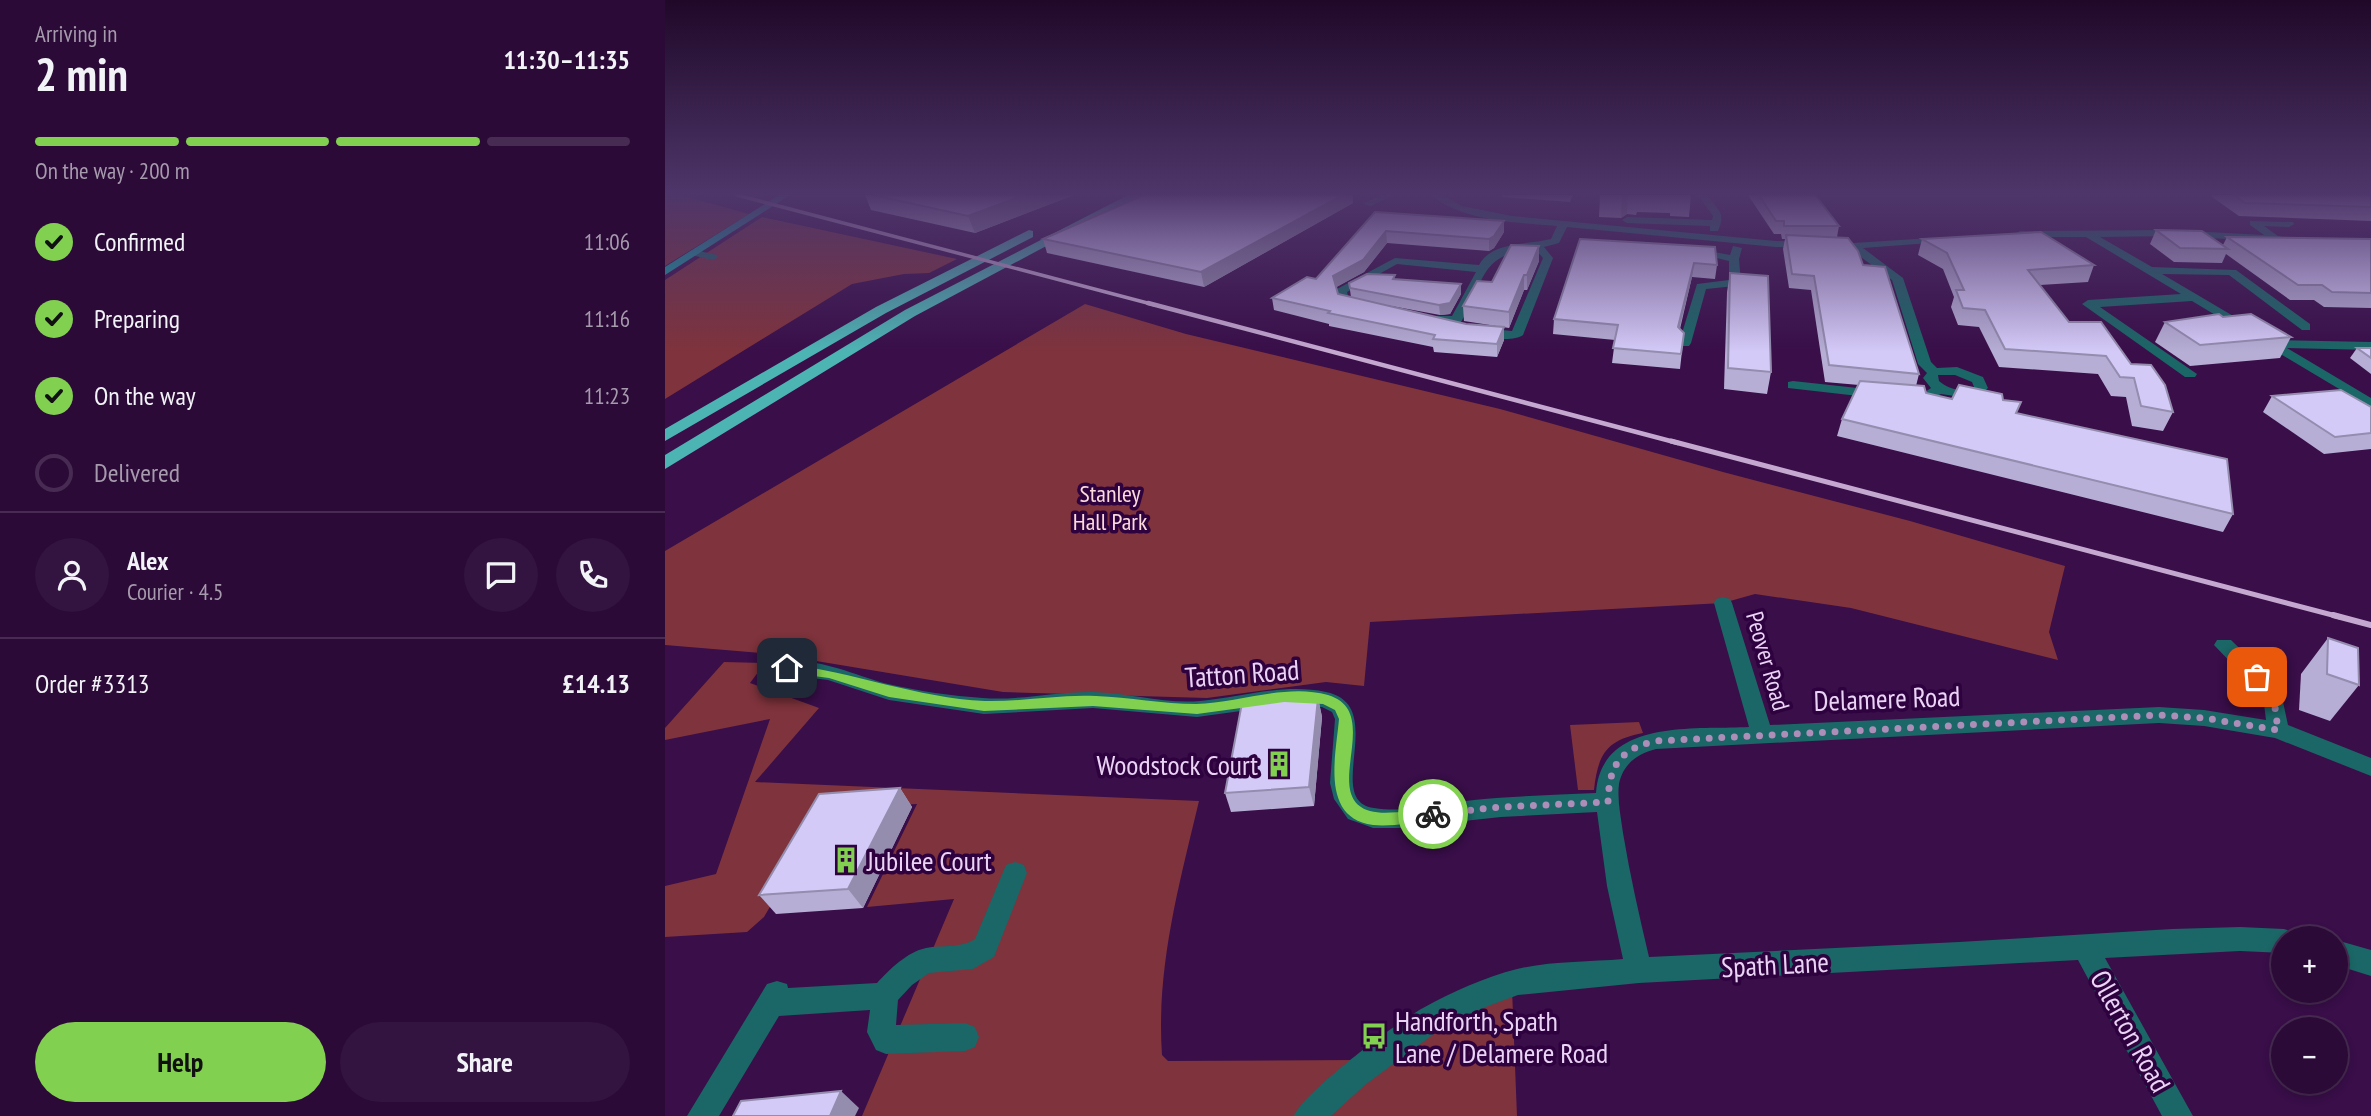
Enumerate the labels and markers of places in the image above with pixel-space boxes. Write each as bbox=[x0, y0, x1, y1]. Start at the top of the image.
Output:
pin bbox=[757, 638, 817, 698]
pin bbox=[2227, 647, 2287, 707]
place label: Woodstock Court bbox=[1096, 746, 1258, 783]
building icon: Woodstock Court bbox=[1264, 749, 1294, 779]
place label: Jubilee Court bbox=[866, 842, 992, 879]
building icon: Jubilee Court bbox=[831, 845, 861, 875]
place label: Handforth, Spath Lane / Delamere Road bbox=[1395, 1002, 1608, 1071]
bus stop icon: Handforth, Spath Lane / Delamere Road bbox=[1359, 1021, 1389, 1051]

